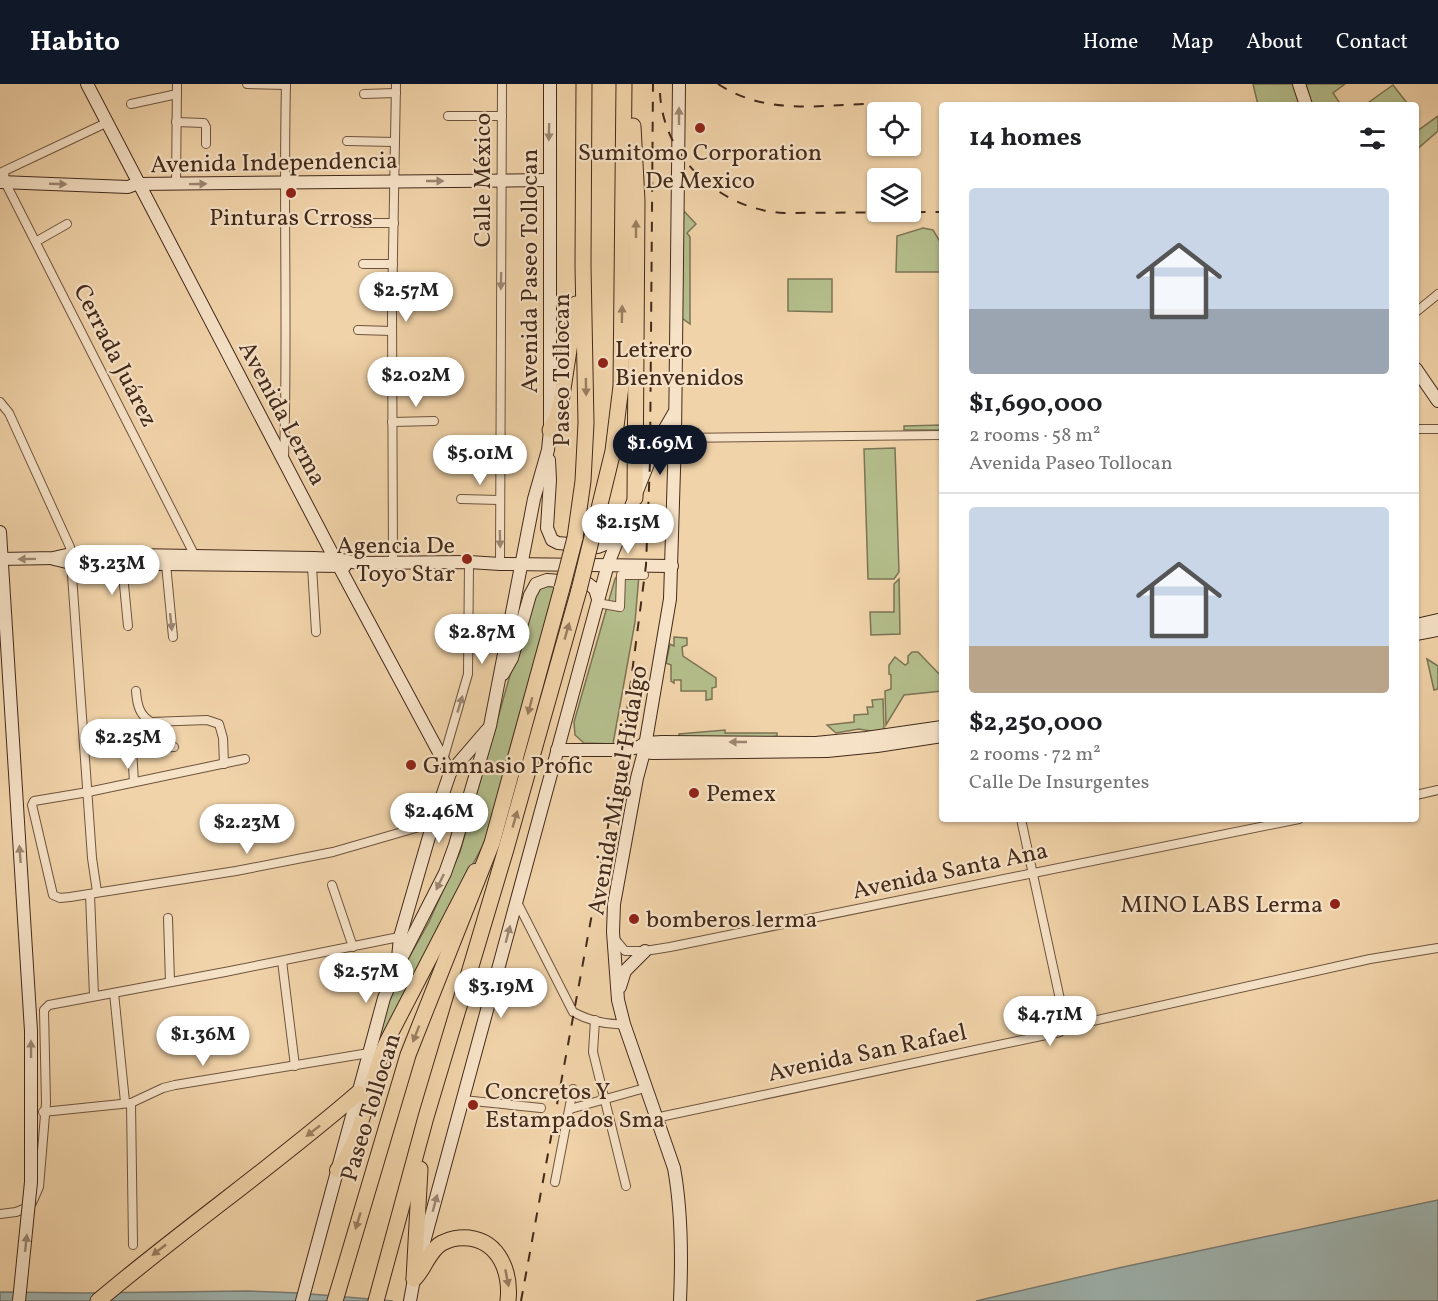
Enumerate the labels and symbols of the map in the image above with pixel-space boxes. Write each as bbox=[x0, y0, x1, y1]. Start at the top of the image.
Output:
one-way arrow bbox=[674, 107, 684, 126]
street label: Calle México bbox=[467, 113, 501, 247]
marker: Sumitomo Corporation De Mexico bbox=[693, 121, 707, 135]
one-way arrow bbox=[544, 123, 554, 142]
place label: Sumitomo Corporation De Mexico bbox=[578, 137, 822, 199]
street label: Avenida Independencia bbox=[150, 145, 398, 183]
street label: Avenida Paseo Tollocan bbox=[514, 149, 548, 393]
one-way arrow bbox=[425, 176, 444, 186]
one-way arrow bbox=[49, 179, 68, 189]
one-way arrow bbox=[188, 179, 207, 189]
marker: Pinturas Crross bbox=[284, 186, 298, 200]
place label: Pinturas Crross bbox=[209, 202, 373, 236]
one-way arrow bbox=[632, 220, 641, 239]
one-way arrow bbox=[496, 271, 506, 290]
pin: $2.57M bbox=[357, 272, 455, 323]
street label: Cerrada Juárez bbox=[64, 279, 165, 433]
street label: Paseo Tollocan bbox=[546, 293, 580, 447]
one-way arrow bbox=[617, 305, 627, 324]
place label: Letrero Bienvenidos bbox=[615, 334, 744, 396]
street label: Avenida Lerma bbox=[229, 336, 334, 492]
marker: Letrero Bienvenidos bbox=[596, 356, 610, 370]
pin: $2.02M bbox=[367, 357, 465, 408]
one-way arrow bbox=[581, 378, 590, 397]
pin: $1.69M bbox=[611, 425, 709, 476]
pin: $5.01M bbox=[431, 435, 529, 486]
pin: $2.15M bbox=[579, 504, 677, 555]
one-way arrow bbox=[495, 529, 505, 548]
place label: Agencia De Toyo Star bbox=[337, 530, 455, 592]
pin: $3.23M bbox=[63, 545, 161, 596]
marker: Agencia De Toyo Star bbox=[460, 552, 474, 566]
one-way arrow bbox=[18, 554, 37, 564]
one-way arrow bbox=[166, 612, 176, 631]
pin: $2.87M bbox=[433, 614, 531, 665]
one-way arrow bbox=[563, 622, 572, 640]
street label: Avenida Miguel Hidalgo bbox=[580, 663, 658, 918]
one-way arrow bbox=[456, 695, 465, 713]
one-way arrow bbox=[524, 696, 534, 715]
pin: $2.25M bbox=[79, 719, 177, 770]
one-way arrow bbox=[728, 737, 747, 747]
place label: Gimnasio Profic bbox=[423, 750, 593, 784]
marker: Gimnasio Profic bbox=[404, 758, 418, 772]
place label: Pemex bbox=[706, 778, 776, 812]
marker: Pemex bbox=[687, 786, 701, 800]
pin: $2.46M bbox=[390, 793, 488, 844]
pin: $2.23M bbox=[198, 804, 296, 855]
one-way arrow bbox=[511, 810, 520, 828]
street label: Avenida Santa Ana bbox=[850, 835, 1051, 909]
one-way arrow bbox=[15, 844, 24, 863]
one-way arrow bbox=[436, 873, 445, 890]
place label: MINO LABS Lerma bbox=[1121, 889, 1323, 923]
marker: MINO LABS Lerma bbox=[1328, 897, 1342, 911]
place label: bomberos lerma bbox=[646, 904, 817, 938]
marker: bomberos lerma bbox=[627, 912, 641, 926]
one-way arrow bbox=[504, 925, 514, 943]
pin: $2.57M bbox=[317, 953, 415, 1004]
pin: $3.19M bbox=[452, 968, 550, 1019]
pin: $4.71M bbox=[1001, 996, 1099, 1047]
pin: $1.36M bbox=[154, 1016, 252, 1067]
street label: Avenida San Rafael bbox=[765, 1016, 970, 1092]
one-way arrow bbox=[411, 1026, 421, 1044]
street label: Paseo Tollocan bbox=[333, 1029, 411, 1186]
one-way arrow bbox=[26, 1039, 36, 1058]
place label: Concretos Y Estampados Sma bbox=[485, 1076, 665, 1138]
marker: Concretos Y Estampados Sma bbox=[466, 1098, 480, 1112]
one-way arrow bbox=[305, 1124, 321, 1137]
one-way arrow bbox=[431, 1194, 440, 1212]
one-way arrow bbox=[353, 1212, 362, 1230]
one-way arrow bbox=[21, 1233, 31, 1252]
one-way arrow bbox=[151, 1244, 167, 1257]
one-way arrow bbox=[503, 1268, 512, 1287]

